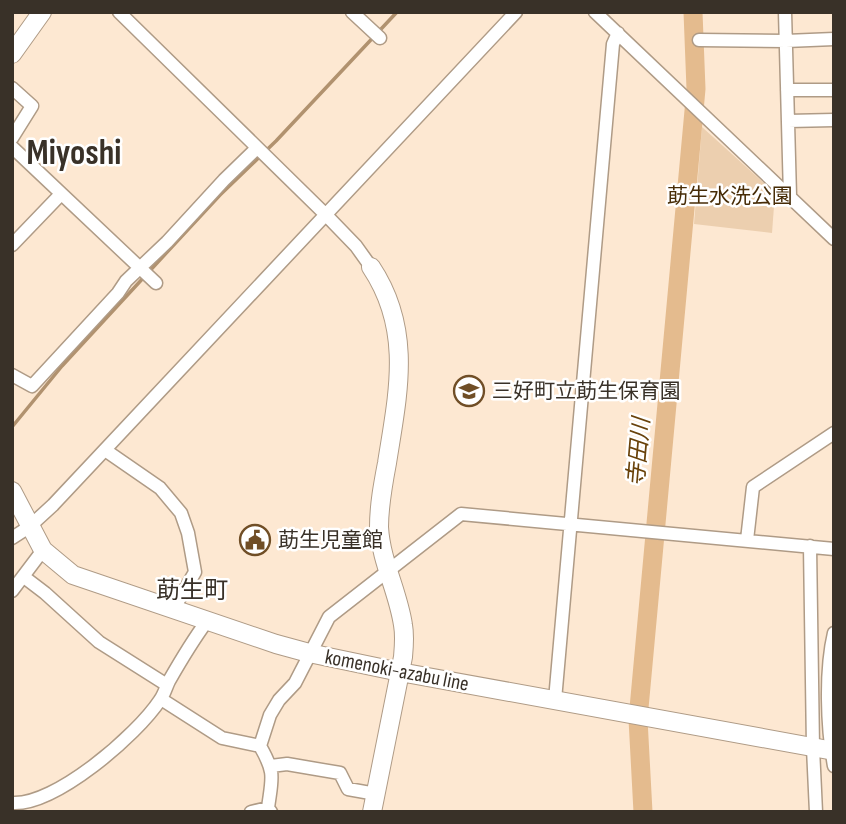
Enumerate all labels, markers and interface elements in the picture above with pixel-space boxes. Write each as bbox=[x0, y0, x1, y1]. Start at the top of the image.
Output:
district label: Miyoshi bbox=[27, 132, 121, 175]
park label: 莇生水洗公園 bbox=[667, 184, 793, 209]
school or university icon: 三好町立莇生保育園 bbox=[452, 374, 486, 408]
place label: 三好町立莇生保育園 bbox=[492, 379, 681, 404]
water label: 寺田川 bbox=[622, 414, 656, 488]
public building icon: 莇生児童館 bbox=[238, 523, 272, 557]
place label: 莇生児童館 bbox=[278, 528, 383, 553]
district label: 莇生町 bbox=[156, 576, 228, 605]
street label: komenoki-azabu line bbox=[323, 644, 471, 697]

